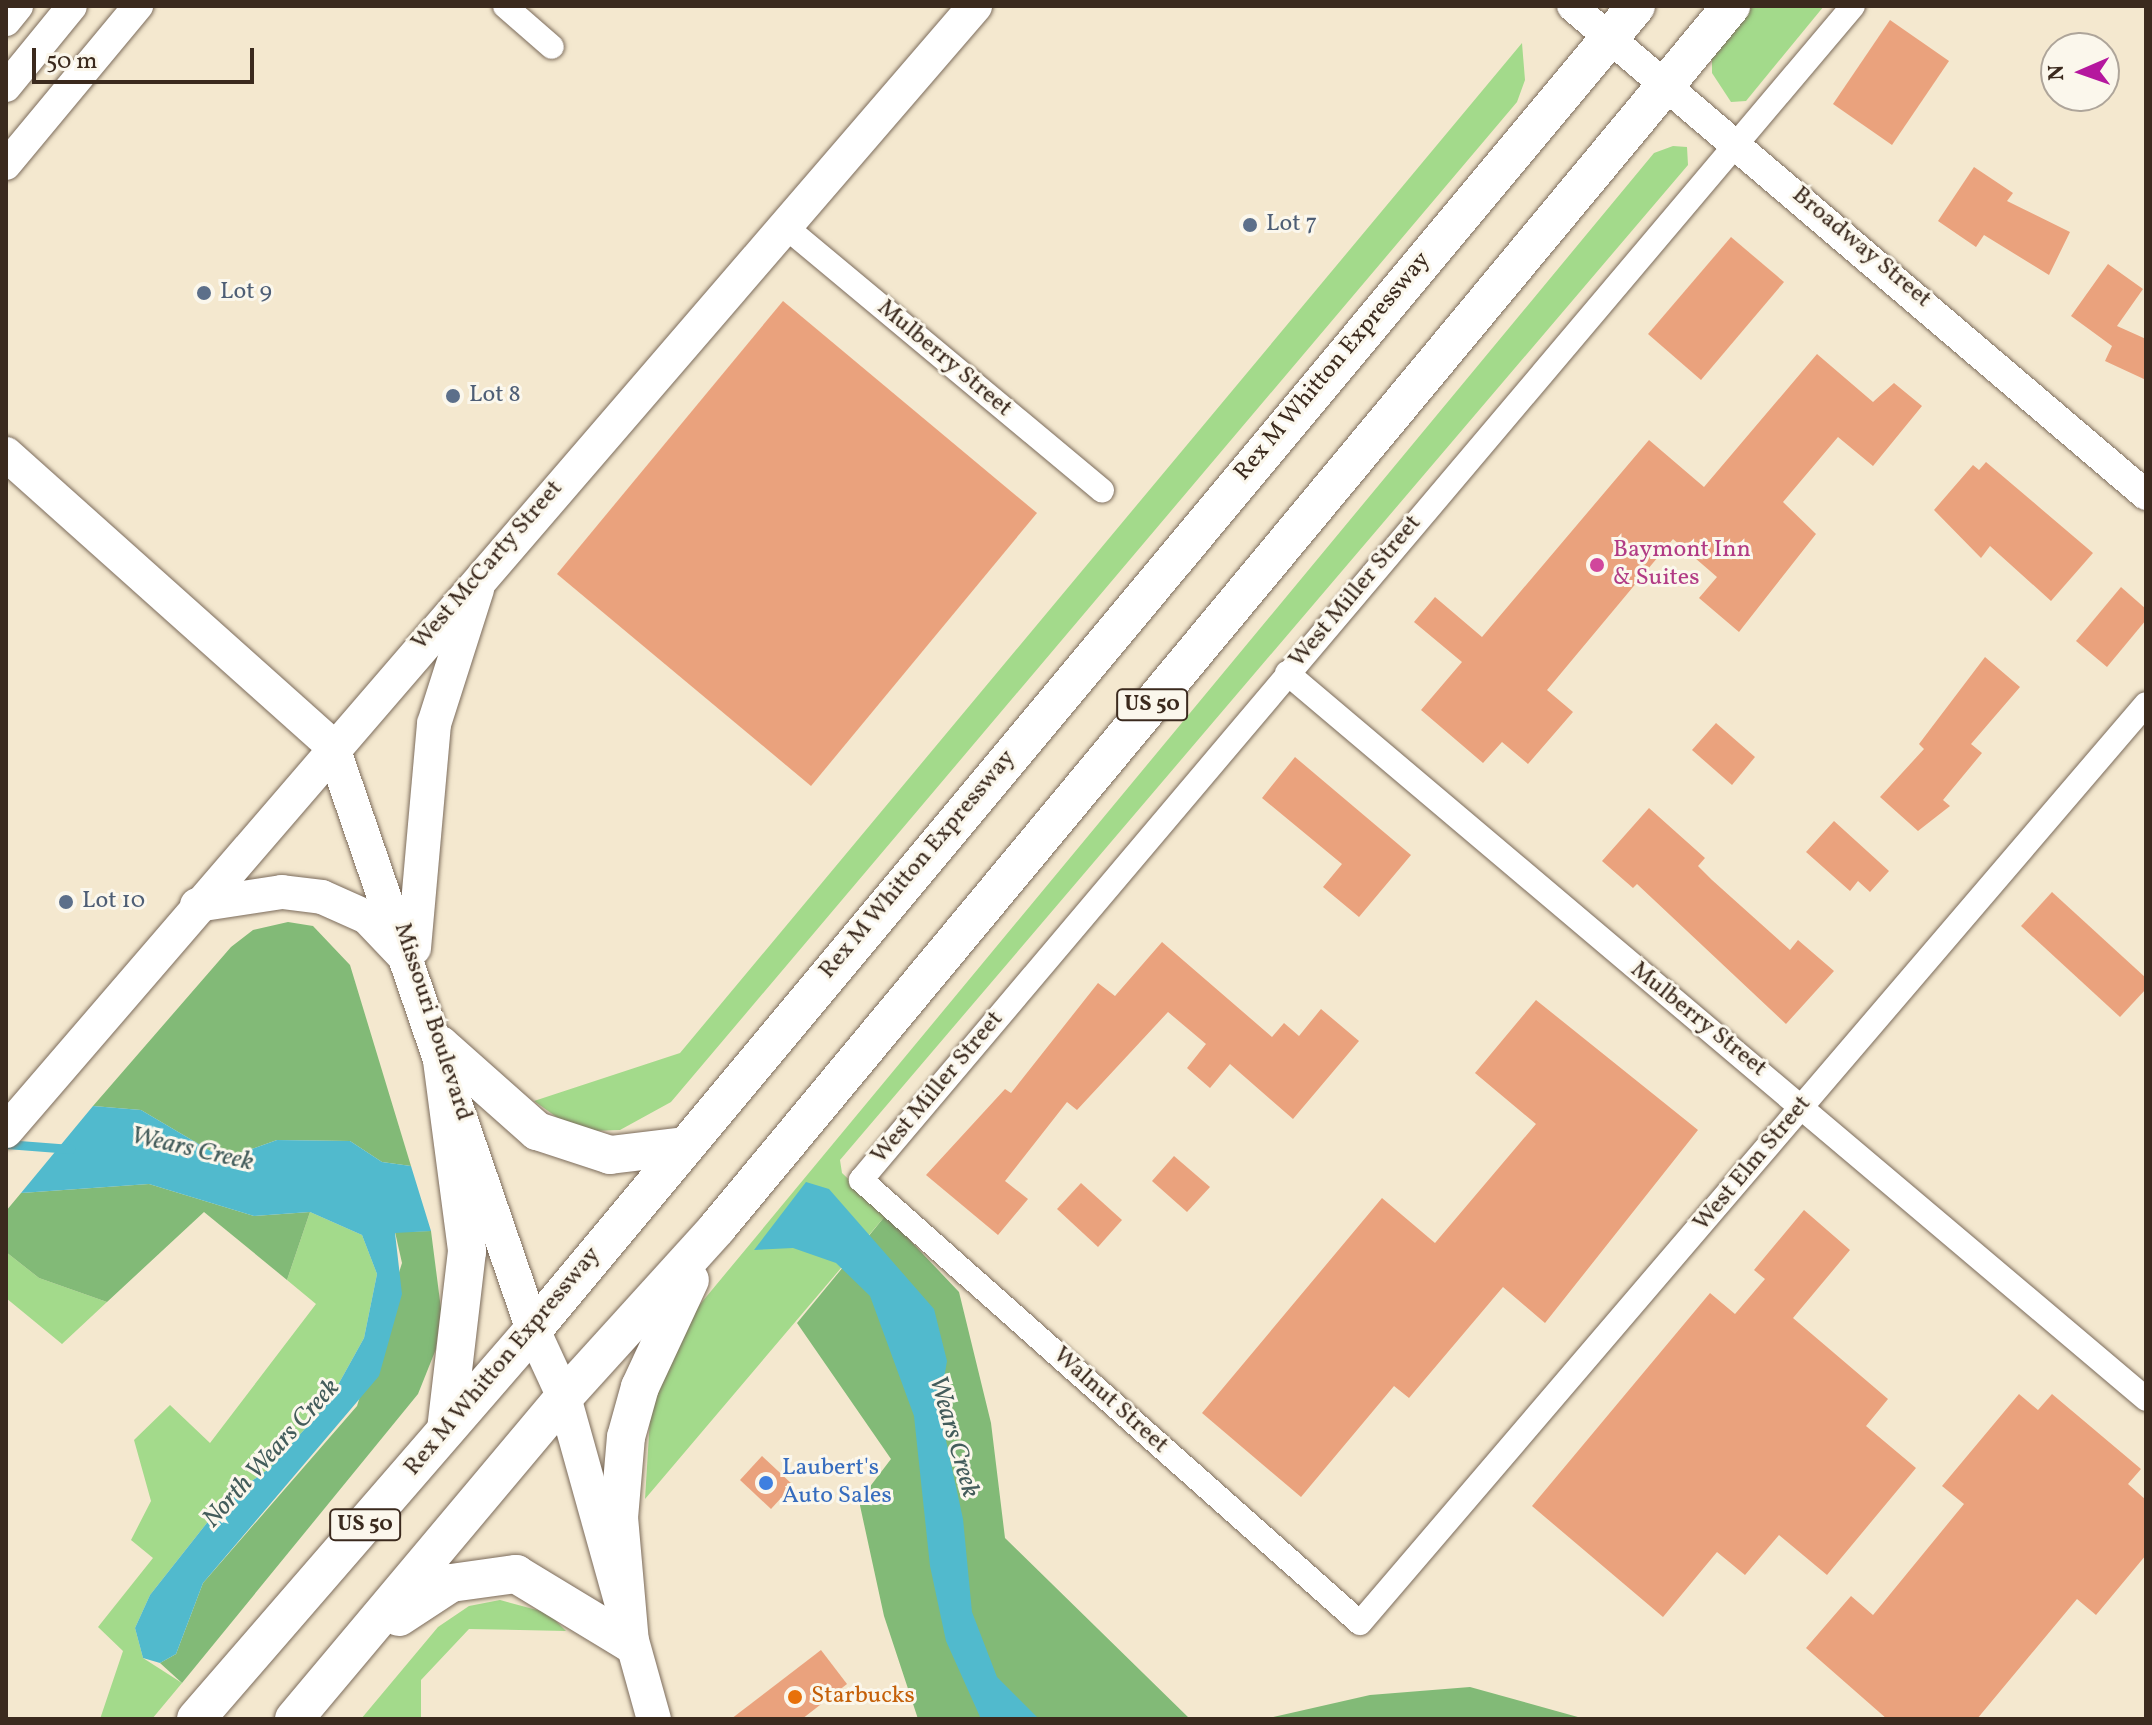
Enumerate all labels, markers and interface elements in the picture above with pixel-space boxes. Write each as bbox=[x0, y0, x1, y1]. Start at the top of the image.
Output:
scale bar bbox=[36, 32, 258, 82]
north arrow bbox=[2040, 32, 2120, 112]
text: 50 m bbox=[46, 45, 98, 79]
text: N bbox=[2042, 64, 2073, 81]
street label: Broadway Street bbox=[1785, 181, 1937, 315]
place label: Lot 7 bbox=[1266, 211, 1317, 239]
marker: Lot 7 bbox=[1241, 216, 1259, 234]
street label: Rex M Whitton Expressway bbox=[1229, 247, 1437, 487]
place label: Lot 9 bbox=[220, 279, 272, 307]
marker: Lot 9 bbox=[195, 284, 213, 302]
street label: Mulberry Street bbox=[870, 294, 1018, 424]
place label: Lot 8 bbox=[469, 382, 521, 410]
marker: Lot 8 bbox=[444, 387, 462, 405]
street label: West McCarty Street bbox=[406, 475, 570, 657]
street label: West Miller Street bbox=[1284, 510, 1428, 674]
place label: Baymont Inn & Suites bbox=[1613, 537, 1751, 593]
marker: Baymont Inn & Suites bbox=[1588, 556, 1606, 574]
road number: US 50 bbox=[1116, 687, 1188, 723]
street label: Rex M Whitton Expressway bbox=[814, 745, 1022, 985]
place label: Lot 10 bbox=[82, 888, 145, 916]
marker: Lot 10 bbox=[57, 893, 75, 911]
street label: Missouri Boulevard bbox=[386, 919, 478, 1125]
street label: Mulberry Street bbox=[1624, 956, 1772, 1084]
street label: West Miller Street bbox=[866, 1006, 1010, 1170]
street label: West Elm Street bbox=[1688, 1091, 1818, 1237]
water label: Wears Creek bbox=[128, 1121, 256, 1179]
street label: Rex M Whitton Expressway bbox=[399, 1242, 607, 1482]
street label: Walnut Street bbox=[1046, 1342, 1174, 1460]
water label: North Wears Creek bbox=[197, 1373, 347, 1535]
water label: Wears Creek bbox=[921, 1373, 985, 1501]
place label: Laubert's Auto Sales bbox=[782, 1455, 892, 1511]
marker: Laubert's Auto Sales bbox=[757, 1474, 775, 1492]
road number: US 50 bbox=[329, 1507, 401, 1543]
place label: Starbucks bbox=[811, 1683, 915, 1711]
marker: Starbucks bbox=[786, 1688, 804, 1706]

